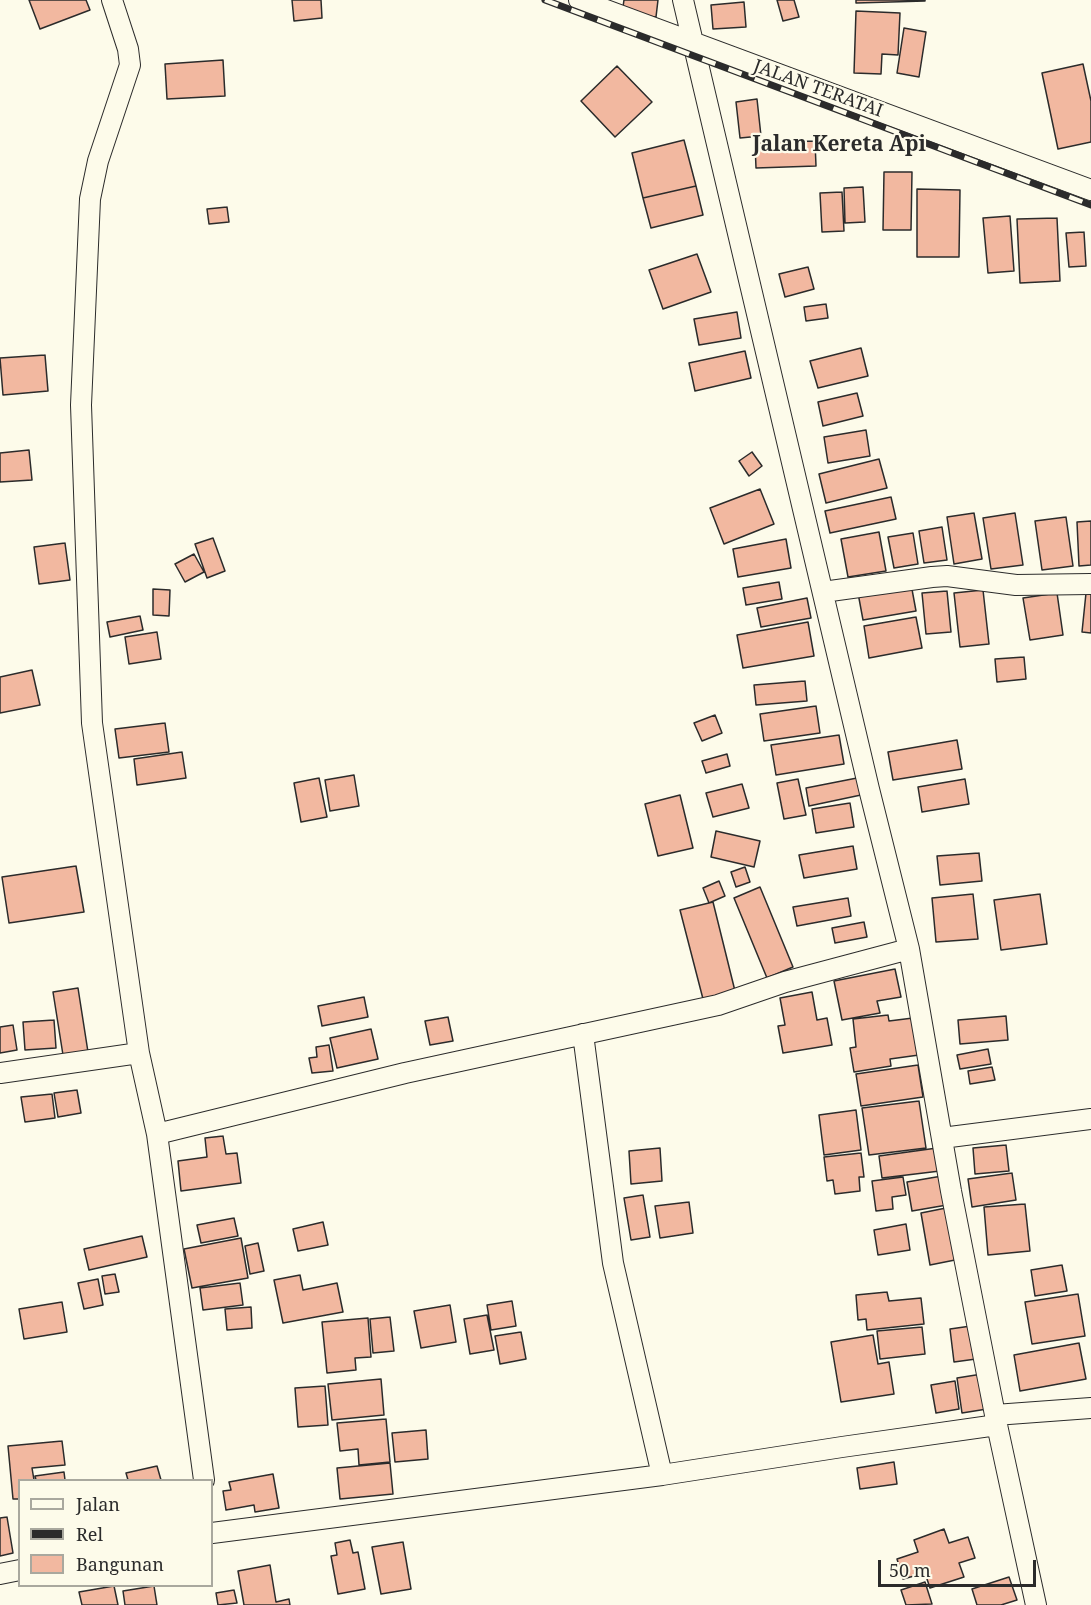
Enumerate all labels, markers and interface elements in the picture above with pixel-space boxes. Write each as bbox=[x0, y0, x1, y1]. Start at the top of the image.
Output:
street label: JALAN TERATAI bbox=[750, 56, 886, 122]
district label: Jalan Kereta Api bbox=[752, 132, 926, 158]
legend bbox=[18, 1479, 213, 1587]
text: Jalan bbox=[76, 1492, 120, 1516]
text: Rel bbox=[76, 1522, 103, 1546]
scale bar bbox=[881, 1548, 1038, 1586]
text: Bangunan bbox=[76, 1552, 164, 1576]
text: 50 m bbox=[889, 1558, 931, 1582]

